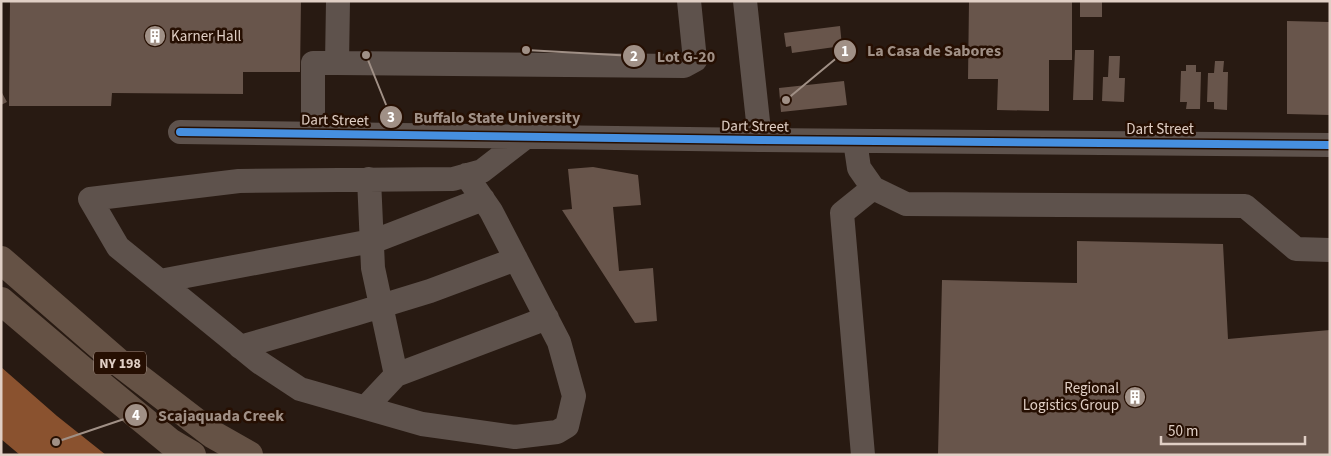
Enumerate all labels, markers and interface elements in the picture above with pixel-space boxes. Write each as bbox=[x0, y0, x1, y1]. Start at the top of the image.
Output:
building icon: Karner Hall bbox=[143, 24, 167, 48]
place label: Karner Hall bbox=[171, 26, 241, 47]
callout: La Casa de Sabores bbox=[832, 35, 1011, 66]
text: La Casa de Sabores bbox=[867, 40, 1001, 62]
callout: Lot G-20 bbox=[622, 41, 725, 72]
text: 1 bbox=[841, 41, 849, 62]
text: 2 bbox=[630, 46, 638, 67]
text: Lot G-20 bbox=[657, 46, 715, 68]
callout: Buffalo State University bbox=[379, 102, 591, 133]
text: 3 bbox=[387, 107, 395, 128]
text: Buffalo State University bbox=[414, 107, 581, 129]
street label: Dart Street bbox=[301, 109, 369, 132]
street label: Dart Street bbox=[721, 115, 789, 138]
street label: Dart Street bbox=[1126, 119, 1194, 140]
road number: NY 198 bbox=[94, 352, 146, 374]
place label: Regional Logistics Group bbox=[1023, 378, 1119, 416]
building icon: Regional Logistics Group bbox=[1123, 385, 1147, 409]
callout: Scajaquada Creek bbox=[123, 400, 294, 431]
text: 4 bbox=[132, 405, 140, 426]
text: Scajaquada Creek bbox=[158, 405, 284, 427]
scale bar bbox=[1161, 414, 1305, 446]
text: 50 m bbox=[1168, 421, 1198, 442]

